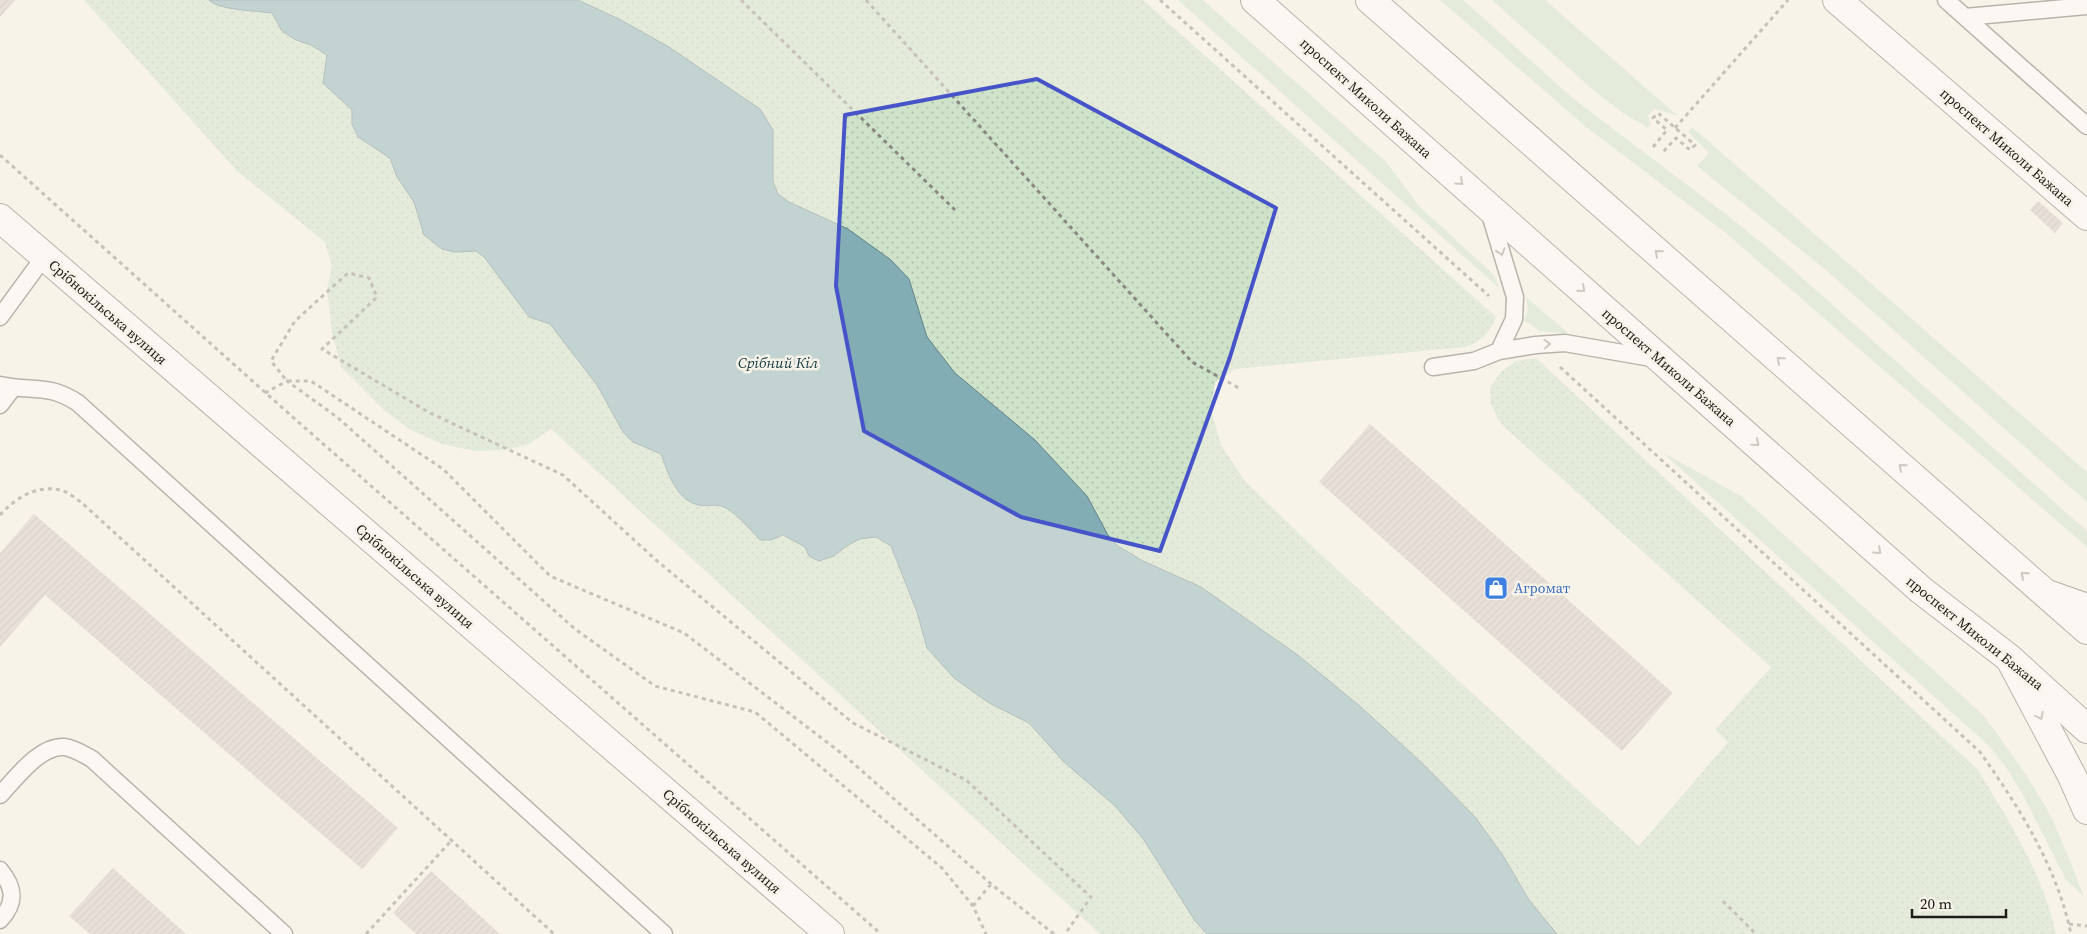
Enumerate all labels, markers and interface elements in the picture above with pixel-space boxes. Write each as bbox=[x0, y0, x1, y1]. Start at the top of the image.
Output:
street label: проспект Миколи Бажана bbox=[1296, 33, 1437, 163]
street label: проспект Миколи Бажана bbox=[1936, 83, 2079, 211]
one-way arrow bbox=[1454, 176, 1463, 184]
one-way arrow bbox=[1496, 247, 1506, 256]
one-way arrow bbox=[1655, 250, 1664, 259]
street label: Срібнокільська вулиця bbox=[44, 255, 172, 369]
one-way arrow bbox=[1576, 283, 1585, 292]
street label: проспект Миколи Бажана bbox=[1598, 303, 1741, 431]
one-way arrow bbox=[1543, 339, 1551, 350]
water label: Срібний Кіл bbox=[738, 352, 819, 373]
one-way arrow bbox=[1777, 357, 1786, 366]
one-way arrow bbox=[1750, 437, 1759, 446]
one-way arrow bbox=[1899, 464, 1908, 473]
street label: Срібнокільська вулиця bbox=[351, 519, 479, 633]
one-way arrow bbox=[1872, 545, 1881, 554]
street label: проспект Миколи Бажана bbox=[1902, 571, 2049, 695]
one-way arrow bbox=[2021, 571, 2030, 580]
shop icon: Агромат bbox=[1483, 575, 1509, 601]
place label: Агромат bbox=[1514, 578, 1571, 598]
one-way arrow bbox=[2034, 711, 2044, 720]
street label: Срібнокільська вулиця bbox=[658, 784, 786, 898]
scale bar bbox=[1912, 886, 2006, 918]
text: 20 m bbox=[1920, 893, 1952, 914]

